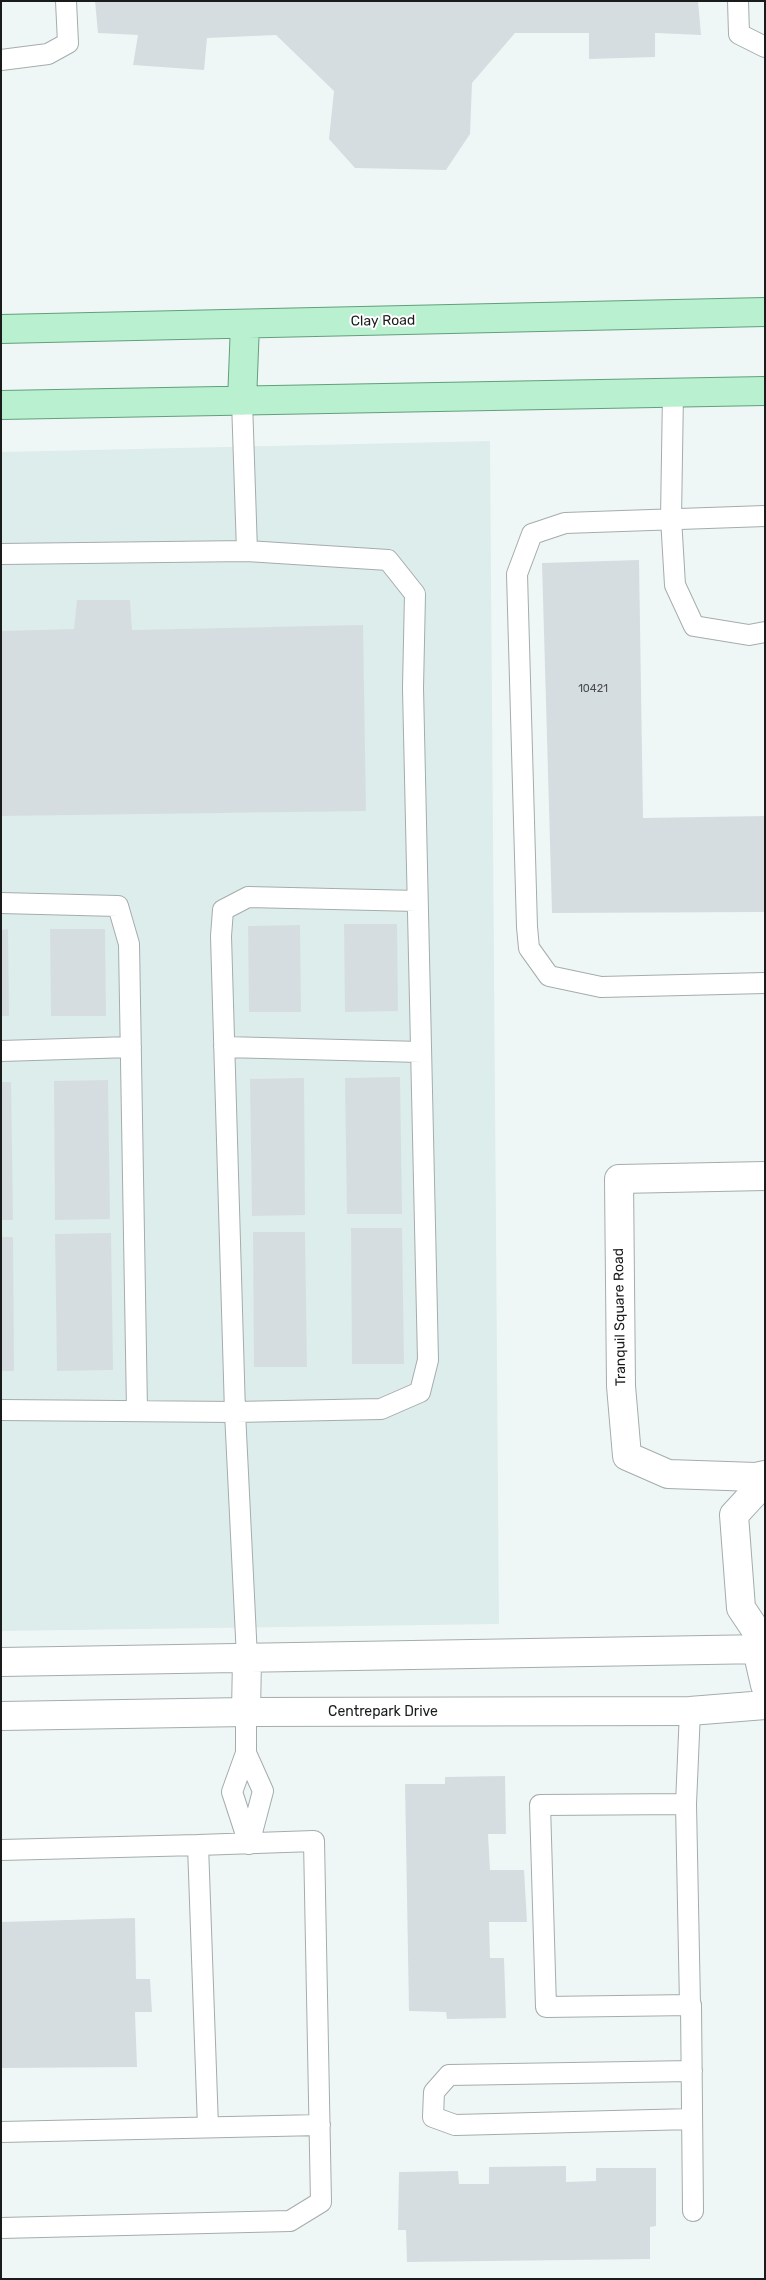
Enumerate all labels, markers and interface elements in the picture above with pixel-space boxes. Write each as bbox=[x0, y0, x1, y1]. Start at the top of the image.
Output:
street label: Clay Road bbox=[351, 312, 415, 330]
house number: 10421 bbox=[578, 682, 608, 696]
street label: Tranquil Square Road bbox=[610, 1248, 630, 1386]
street label: Centrepark Drive bbox=[328, 1704, 438, 1720]

